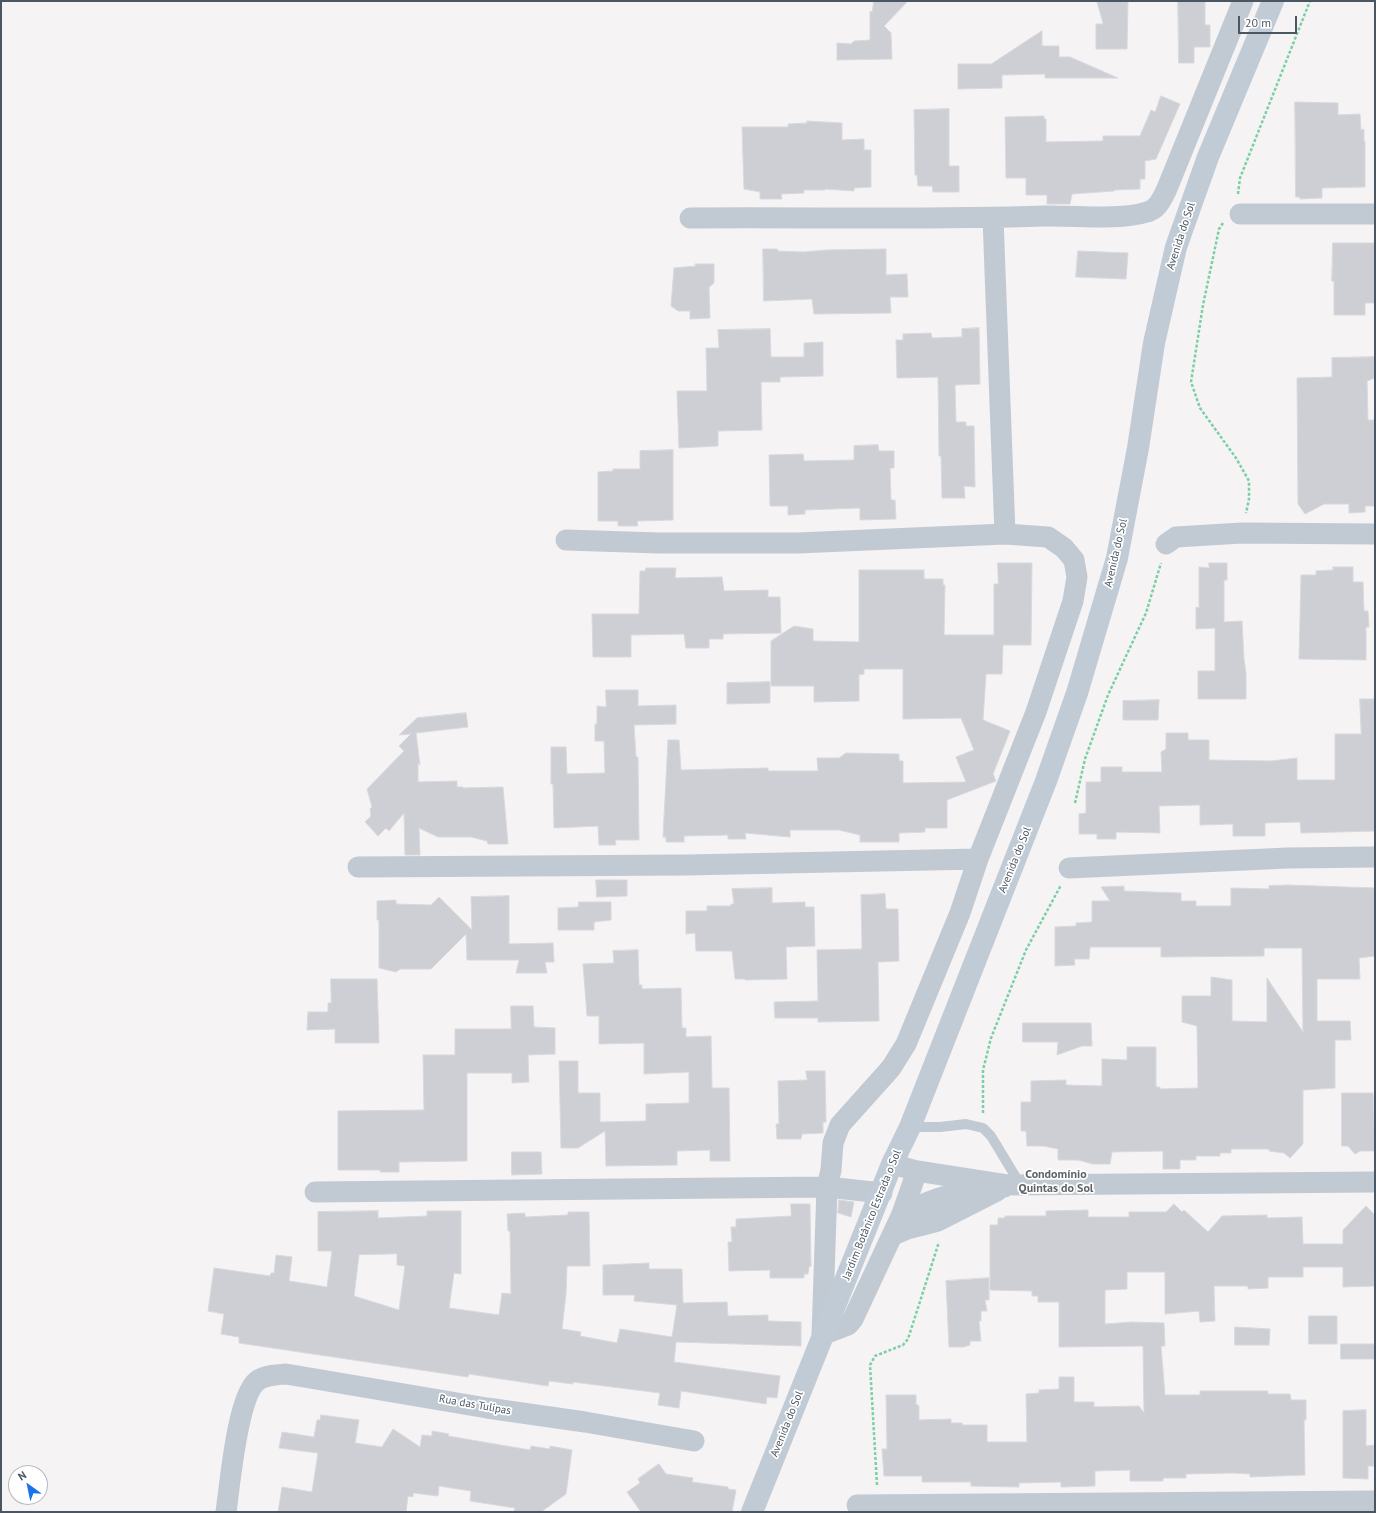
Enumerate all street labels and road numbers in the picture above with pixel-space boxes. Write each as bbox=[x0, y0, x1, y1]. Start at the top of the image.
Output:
street label: Avenida do Sol bbox=[1164, 201, 1198, 271]
street label: Avenida do Sol bbox=[1102, 518, 1130, 588]
street label: Avenida do Sol bbox=[996, 825, 1034, 895]
street label: Jardim Botânico Estrada o Sol bbox=[840, 1148, 904, 1282]
street label: Avenida do Sol bbox=[768, 1389, 806, 1459]
street label: Rua das Tulipas bbox=[438, 1392, 512, 1418]

